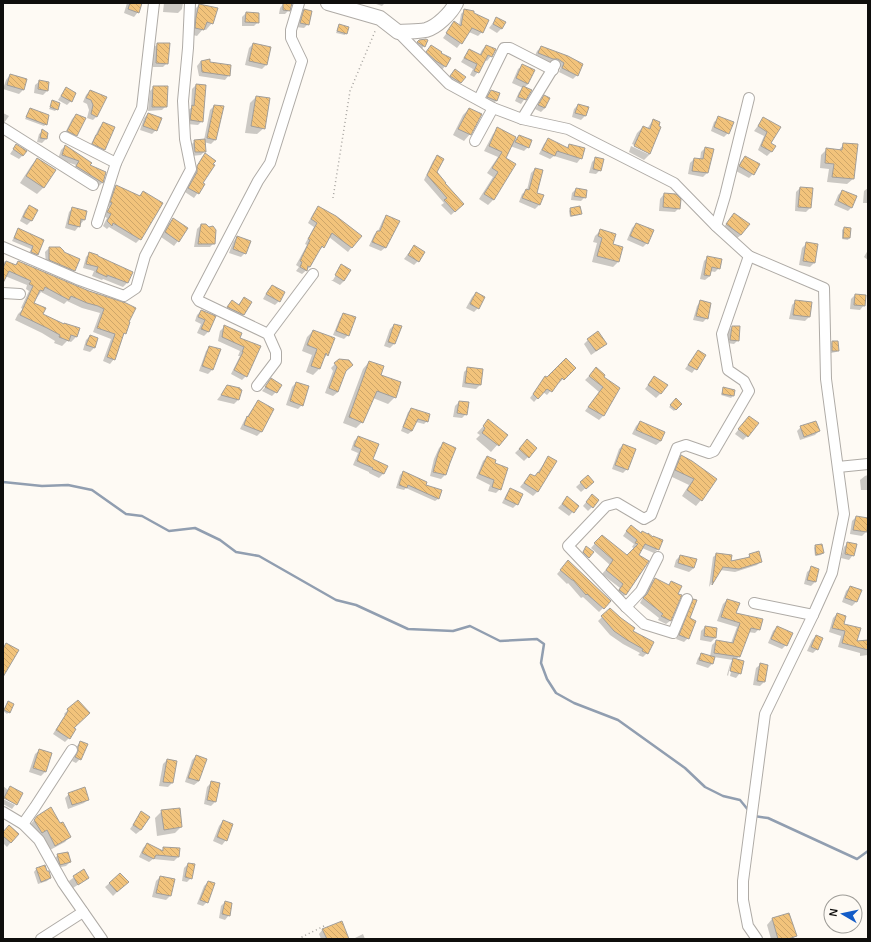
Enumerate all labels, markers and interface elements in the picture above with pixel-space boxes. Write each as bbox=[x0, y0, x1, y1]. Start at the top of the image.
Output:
north arrow bbox=[823, 894, 863, 934]
text: N bbox=[827, 908, 840, 917]

